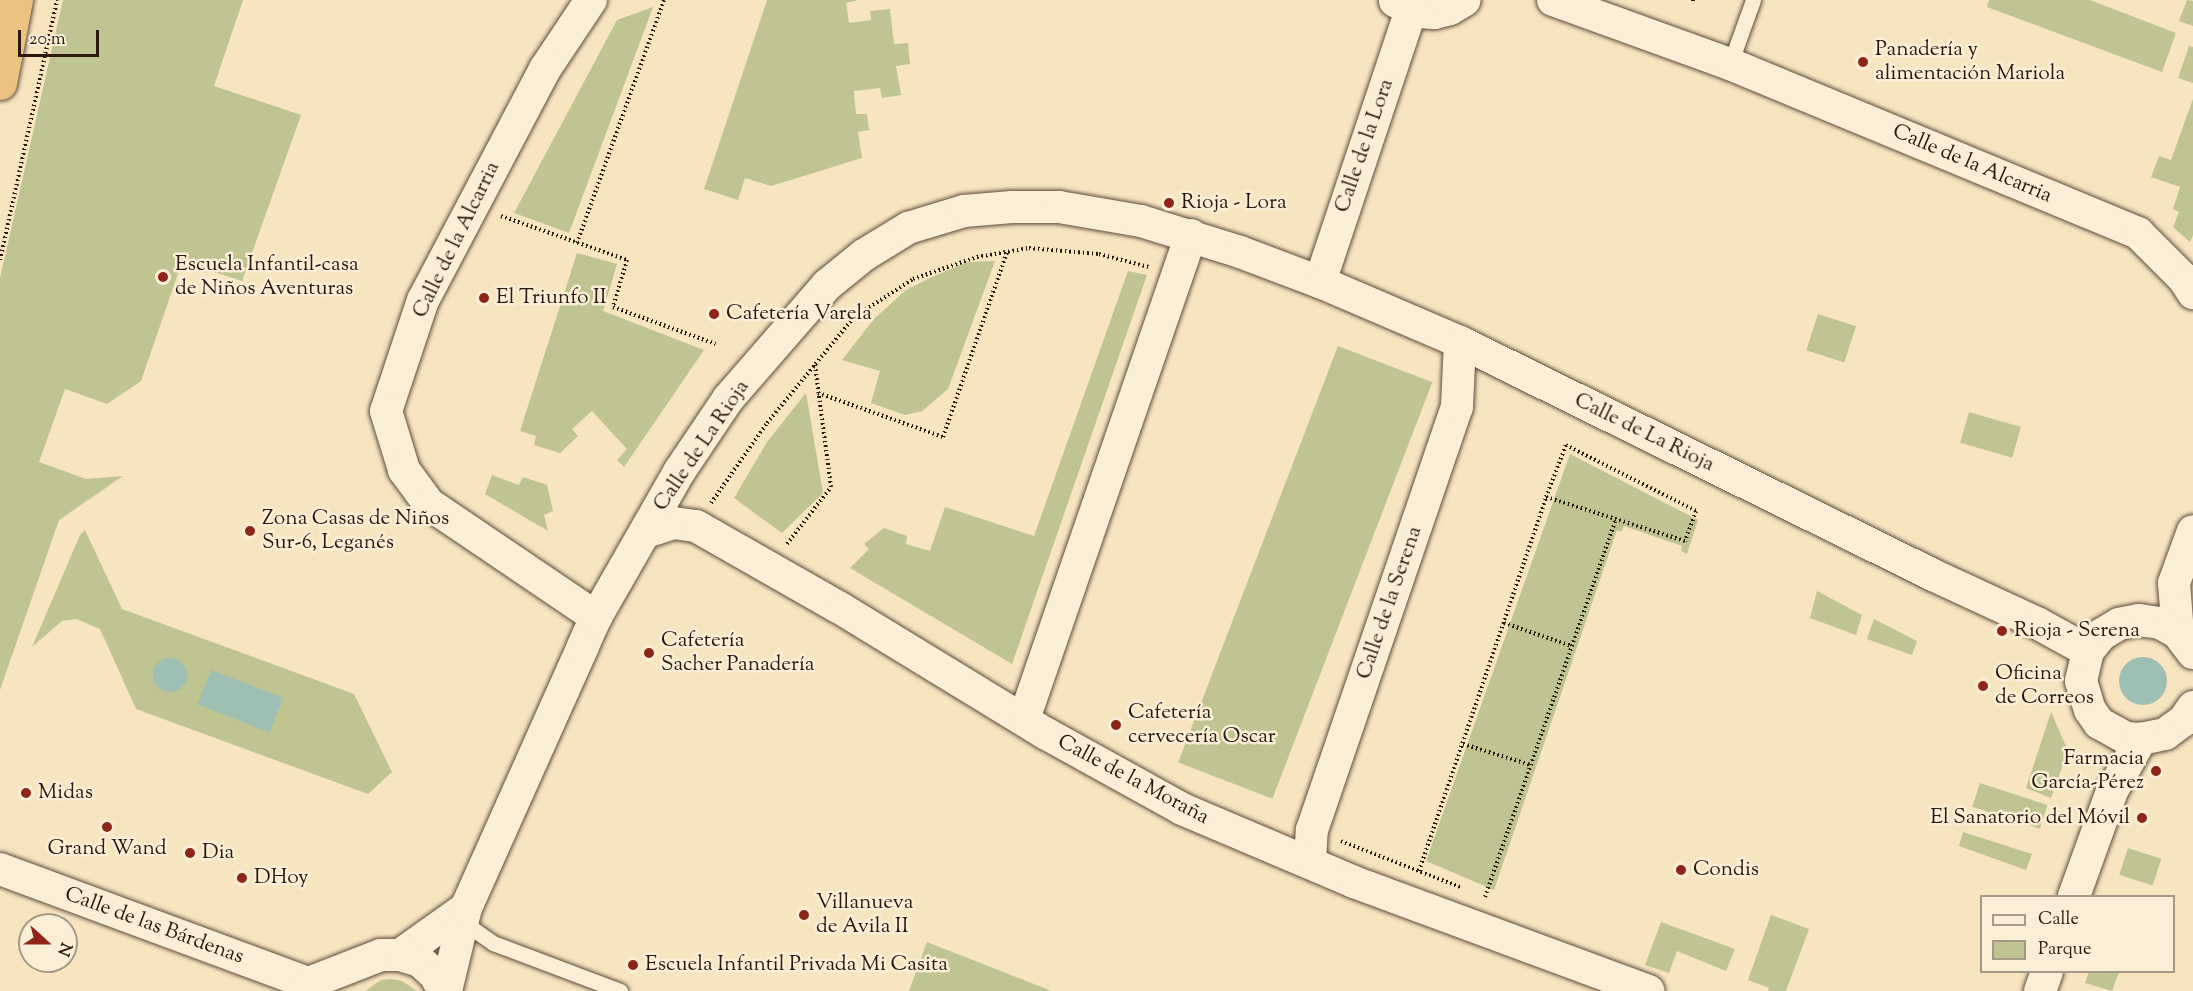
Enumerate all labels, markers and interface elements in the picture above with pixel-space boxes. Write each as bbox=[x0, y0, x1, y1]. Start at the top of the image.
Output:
scale bar bbox=[21, 18, 102, 56]
text: 20 m bbox=[29, 27, 66, 53]
place label: Panadería y alimentación Mariola bbox=[1875, 37, 2065, 87]
marker: Panadería y alimentación Mariola bbox=[1856, 55, 1870, 69]
street label: Calle de la Lora bbox=[1330, 76, 1400, 216]
street label: Calle de la Alcarria bbox=[1888, 119, 2056, 209]
street label: Calle de la Alcarria bbox=[408, 158, 506, 322]
place label: Rioja - Lora bbox=[1181, 190, 1287, 216]
marker: Rioja - Lora bbox=[1162, 196, 1176, 210]
place label: Escuela Infantil-casa de Niños Aventuras bbox=[175, 252, 359, 302]
marker: Escuela Infantil-casa de Niños Aventuras bbox=[156, 270, 170, 284]
place label: El Triunfo II bbox=[496, 285, 607, 311]
marker: El Triunfo II bbox=[477, 291, 491, 305]
place label: Cafetería Varela bbox=[726, 301, 872, 327]
marker: Cafetería Varela bbox=[707, 307, 721, 321]
street label: Calle de La Rioja bbox=[649, 376, 755, 516]
street label: Calle de La Rioja bbox=[1570, 388, 1718, 478]
place label: Zona Casas de Niños Sur-6, Leganés bbox=[262, 506, 449, 556]
street label: Calle de la Serena bbox=[1352, 523, 1428, 683]
marker: Zona Casas de Niños Sur-6, Leganés bbox=[243, 524, 257, 538]
place label: Rioja - Serena bbox=[2014, 618, 2140, 644]
marker: Rioja - Serena bbox=[1995, 624, 2009, 638]
place label: Cafetería Sacher Panadería bbox=[661, 628, 815, 678]
marker: Cafetería Sacher Panadería bbox=[642, 646, 656, 660]
place label: Oficina de Correos bbox=[1995, 661, 2094, 711]
marker: Oficina de Correos bbox=[1976, 679, 1990, 693]
place label: Cafetería cervecería Oscar bbox=[1128, 700, 1276, 750]
marker: Cafetería cervecería Oscar bbox=[1109, 718, 1123, 732]
street label: Calle de la Moraña bbox=[1053, 729, 1213, 831]
place label: Farmacia García-Pérez bbox=[2031, 746, 2144, 796]
marker: Farmacia García-Pérez bbox=[2149, 764, 2163, 778]
place label: Midas bbox=[38, 780, 93, 806]
marker: Midas bbox=[19, 786, 33, 800]
place label: El Sanatorio del Móvil bbox=[1930, 805, 2130, 831]
marker: El Sanatorio del Móvil bbox=[2135, 811, 2149, 825]
marker: Grand Wand bbox=[100, 820, 114, 834]
place label: Grand Wand bbox=[47, 836, 167, 862]
place label: Dia bbox=[202, 840, 234, 866]
marker: Dia bbox=[183, 846, 197, 860]
place label: Condis bbox=[1693, 857, 1759, 883]
marker: Condis bbox=[1674, 863, 1688, 877]
place label: DHoy bbox=[254, 865, 309, 891]
marker: DHoy bbox=[235, 871, 249, 885]
street label: Calle de las Bárdenas bbox=[61, 882, 247, 970]
place label: Villanueva de Avila II bbox=[816, 890, 914, 940]
legend bbox=[1980, 895, 2175, 973]
text: Calle bbox=[2038, 907, 2079, 933]
marker: Villanueva de Avila II bbox=[797, 908, 811, 922]
north arrow bbox=[18, 913, 78, 973]
text: Parque bbox=[2038, 937, 2091, 963]
text: N bbox=[50, 939, 76, 959]
place label: Escuela Infantil Privada Mi Casita bbox=[645, 952, 948, 978]
marker: Escuela Infantil Privada Mi Casita bbox=[626, 958, 640, 972]

